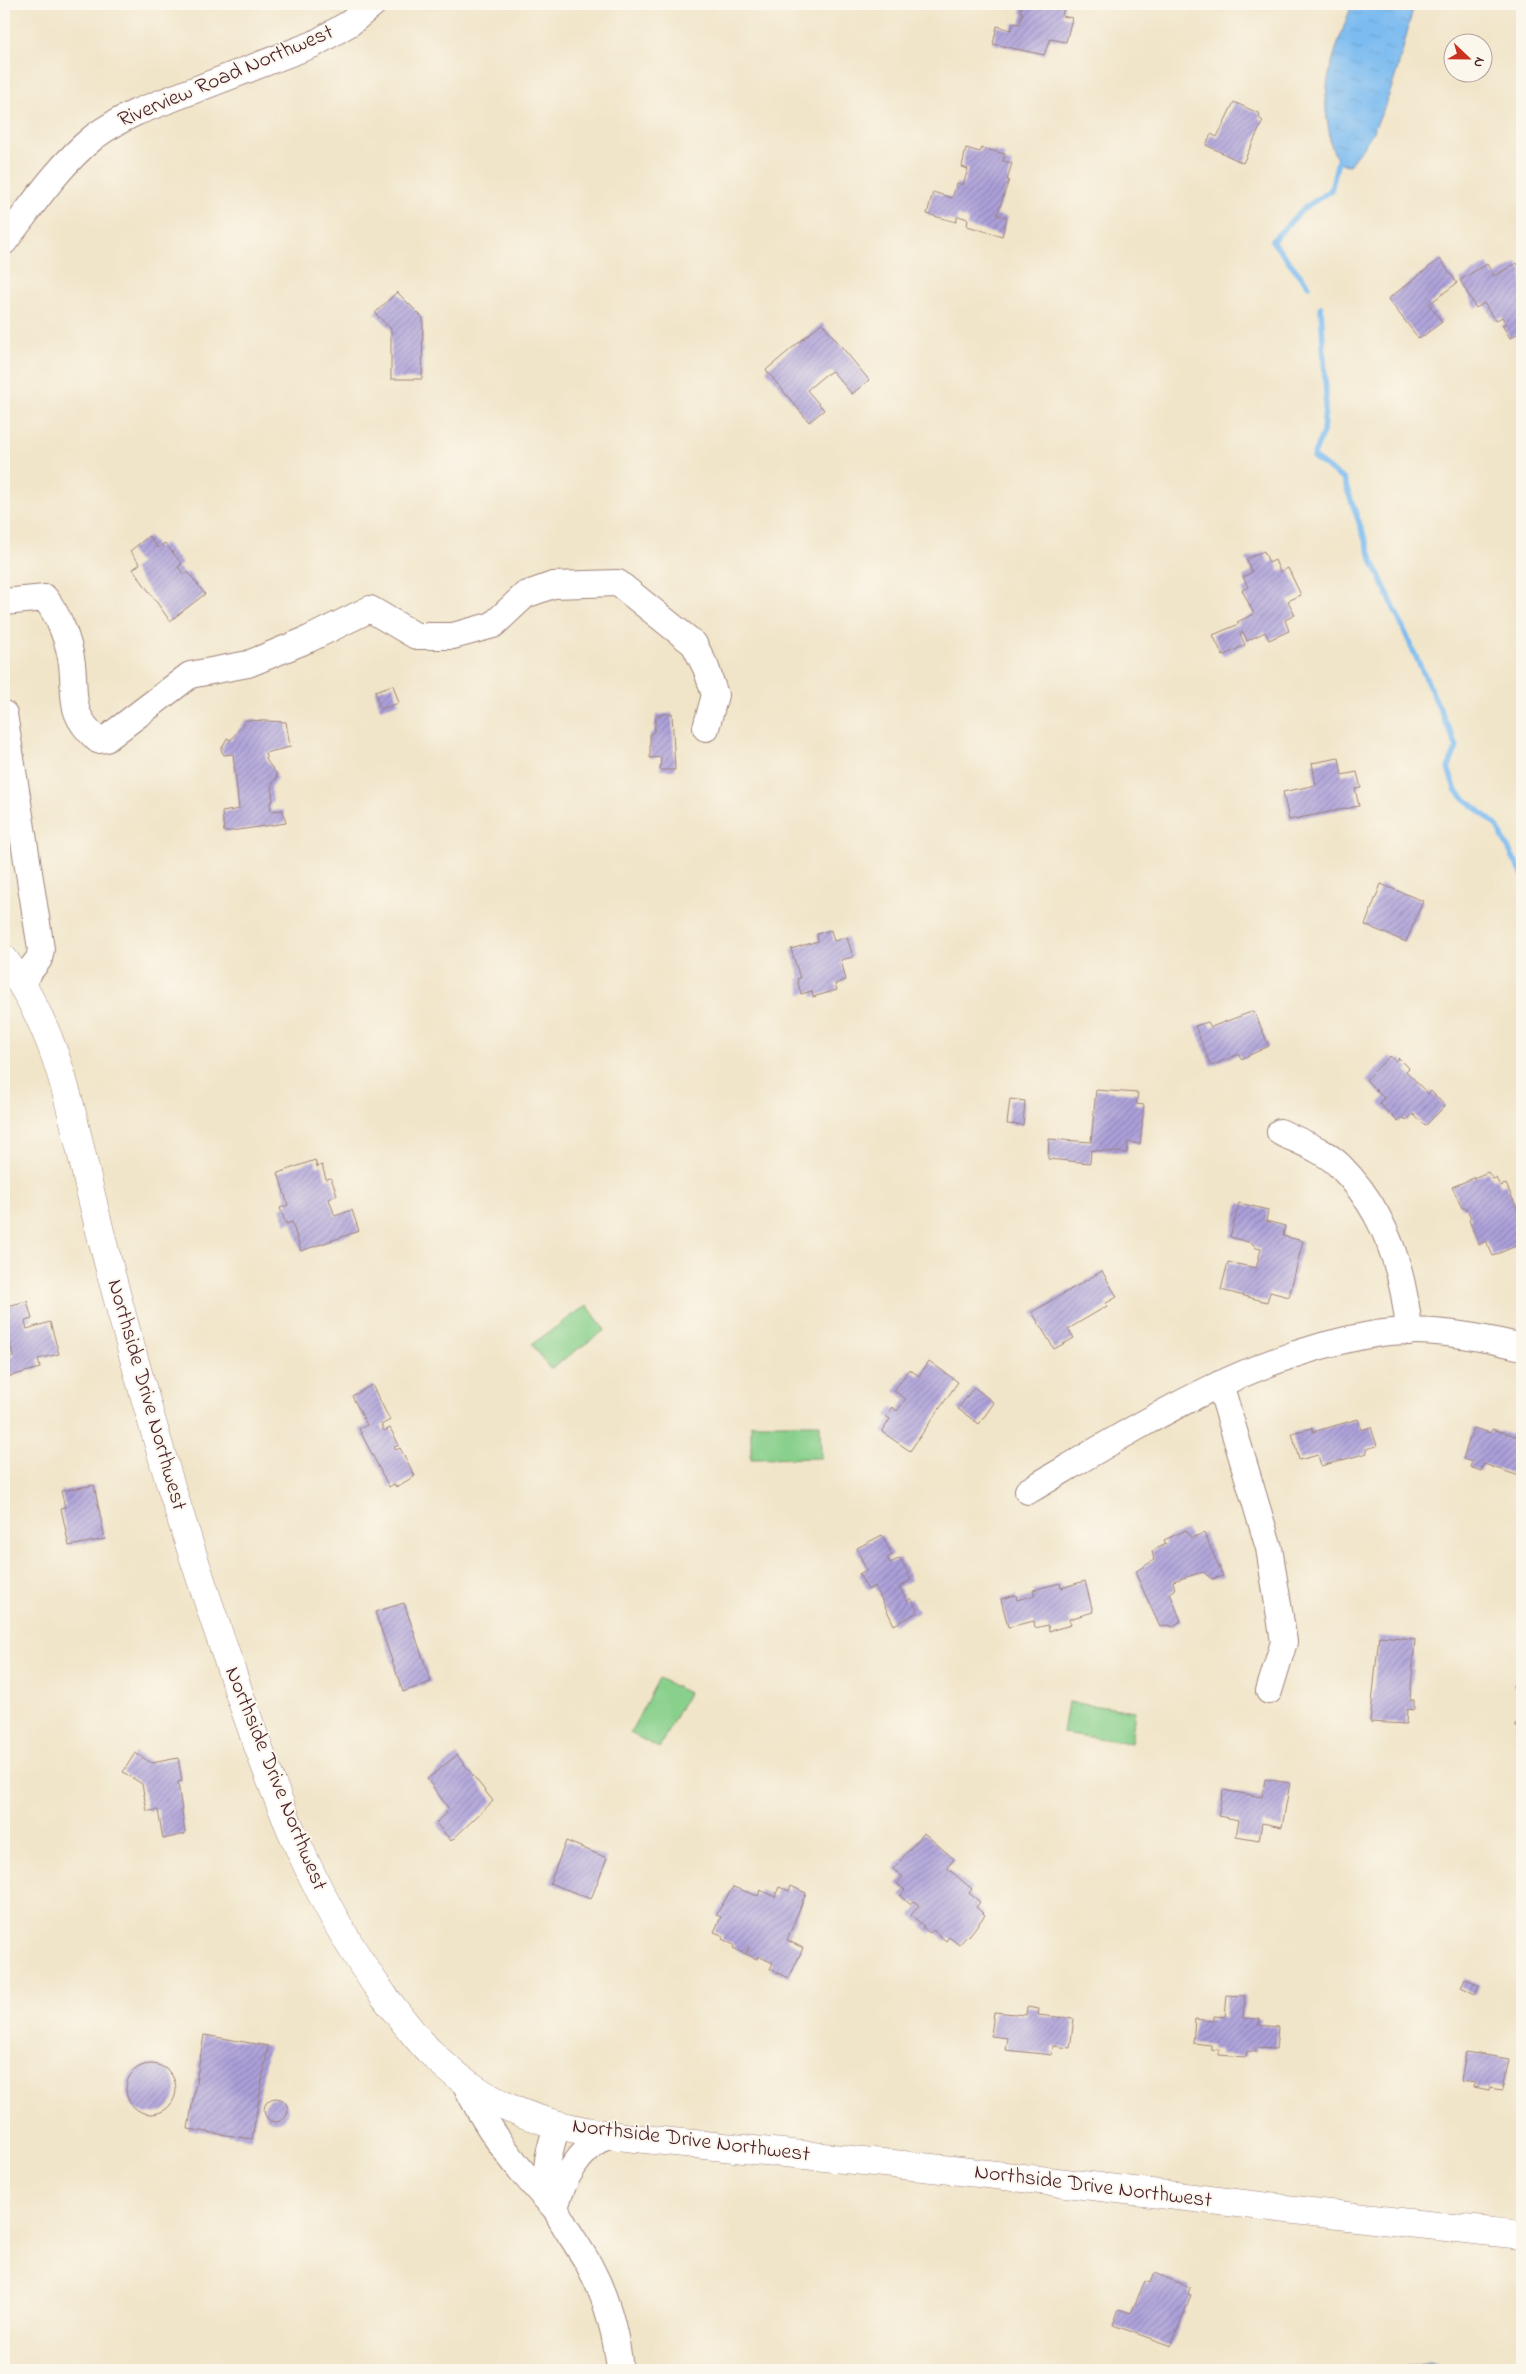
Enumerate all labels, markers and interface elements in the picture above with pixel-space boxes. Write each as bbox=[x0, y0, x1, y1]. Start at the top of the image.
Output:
street label: Riverview Road Northwest bbox=[113, 17, 339, 137]
north arrow bbox=[1444, 32, 1494, 82]
text: N bbox=[1467, 54, 1490, 71]
street label: Northside Drive Northwest bbox=[98, 1276, 194, 1515]
street label: Northside Drive Northwest bbox=[215, 1662, 335, 1896]
street label: Northside Drive Northwest bbox=[570, 2111, 812, 2172]
street label: Northside Drive Northwest bbox=[972, 2157, 1214, 2218]

